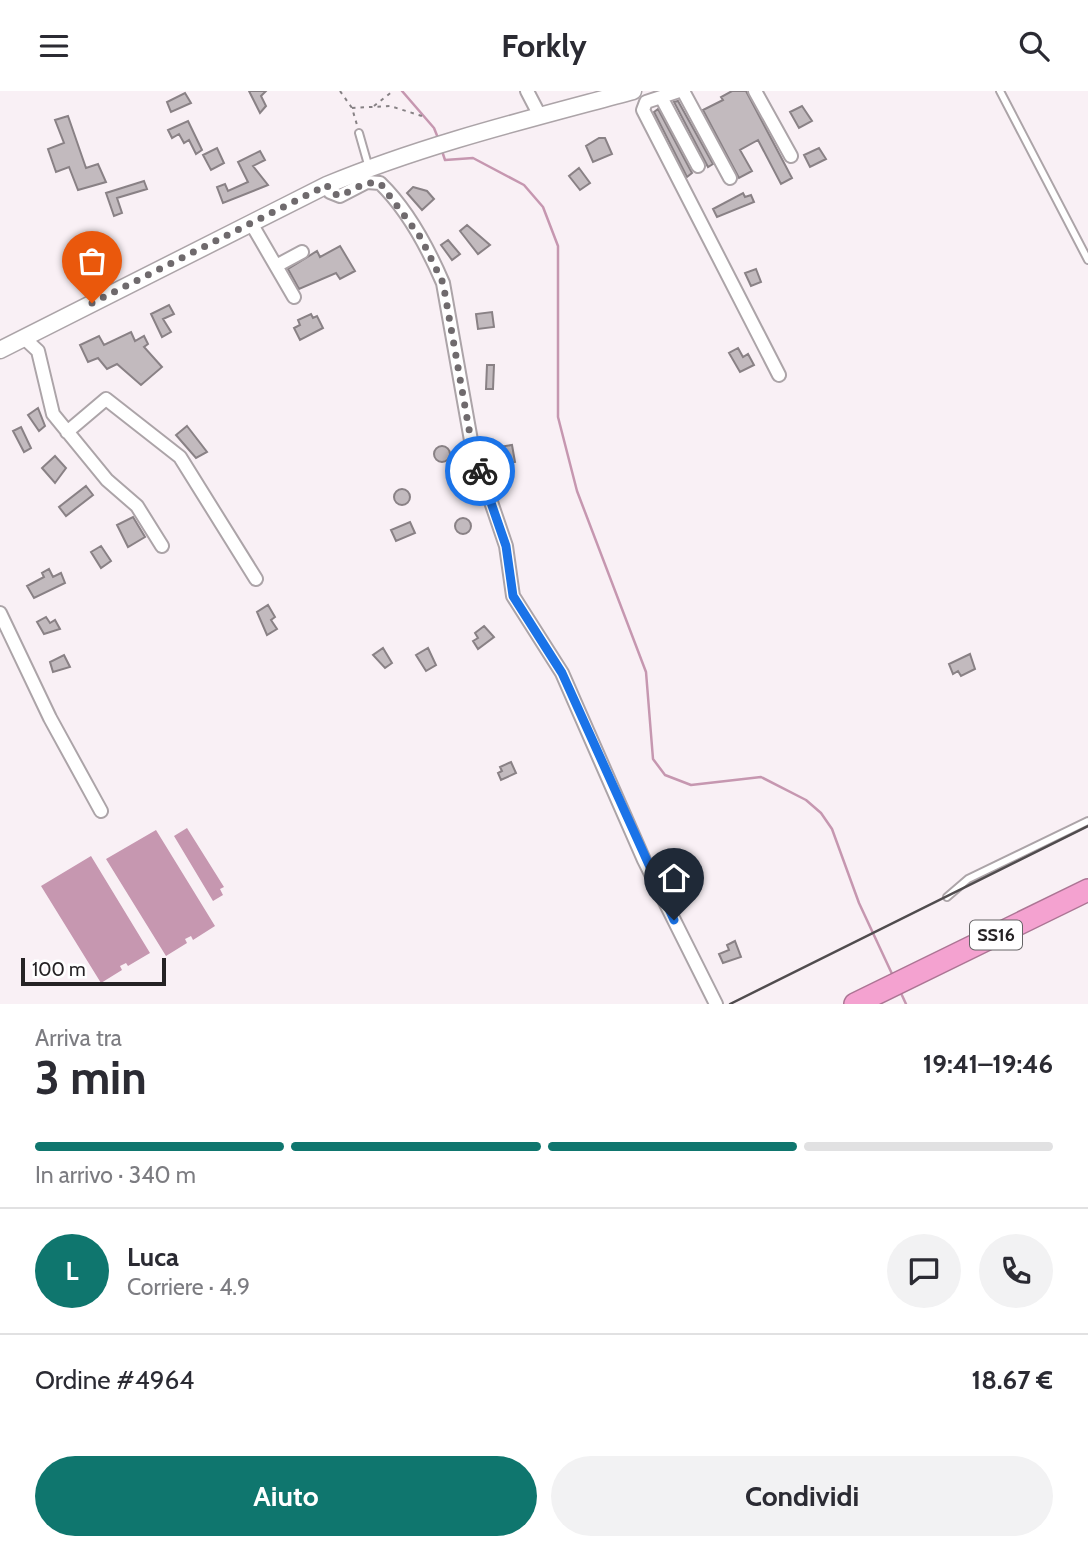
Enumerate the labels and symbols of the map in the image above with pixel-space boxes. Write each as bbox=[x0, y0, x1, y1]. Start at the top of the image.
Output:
pin bbox=[62, 231, 122, 303]
courier bbox=[445, 436, 515, 506]
pin bbox=[644, 848, 704, 920]
road number: SS16 bbox=[970, 921, 1022, 949]
scale bar bbox=[21, 955, 166, 987]

